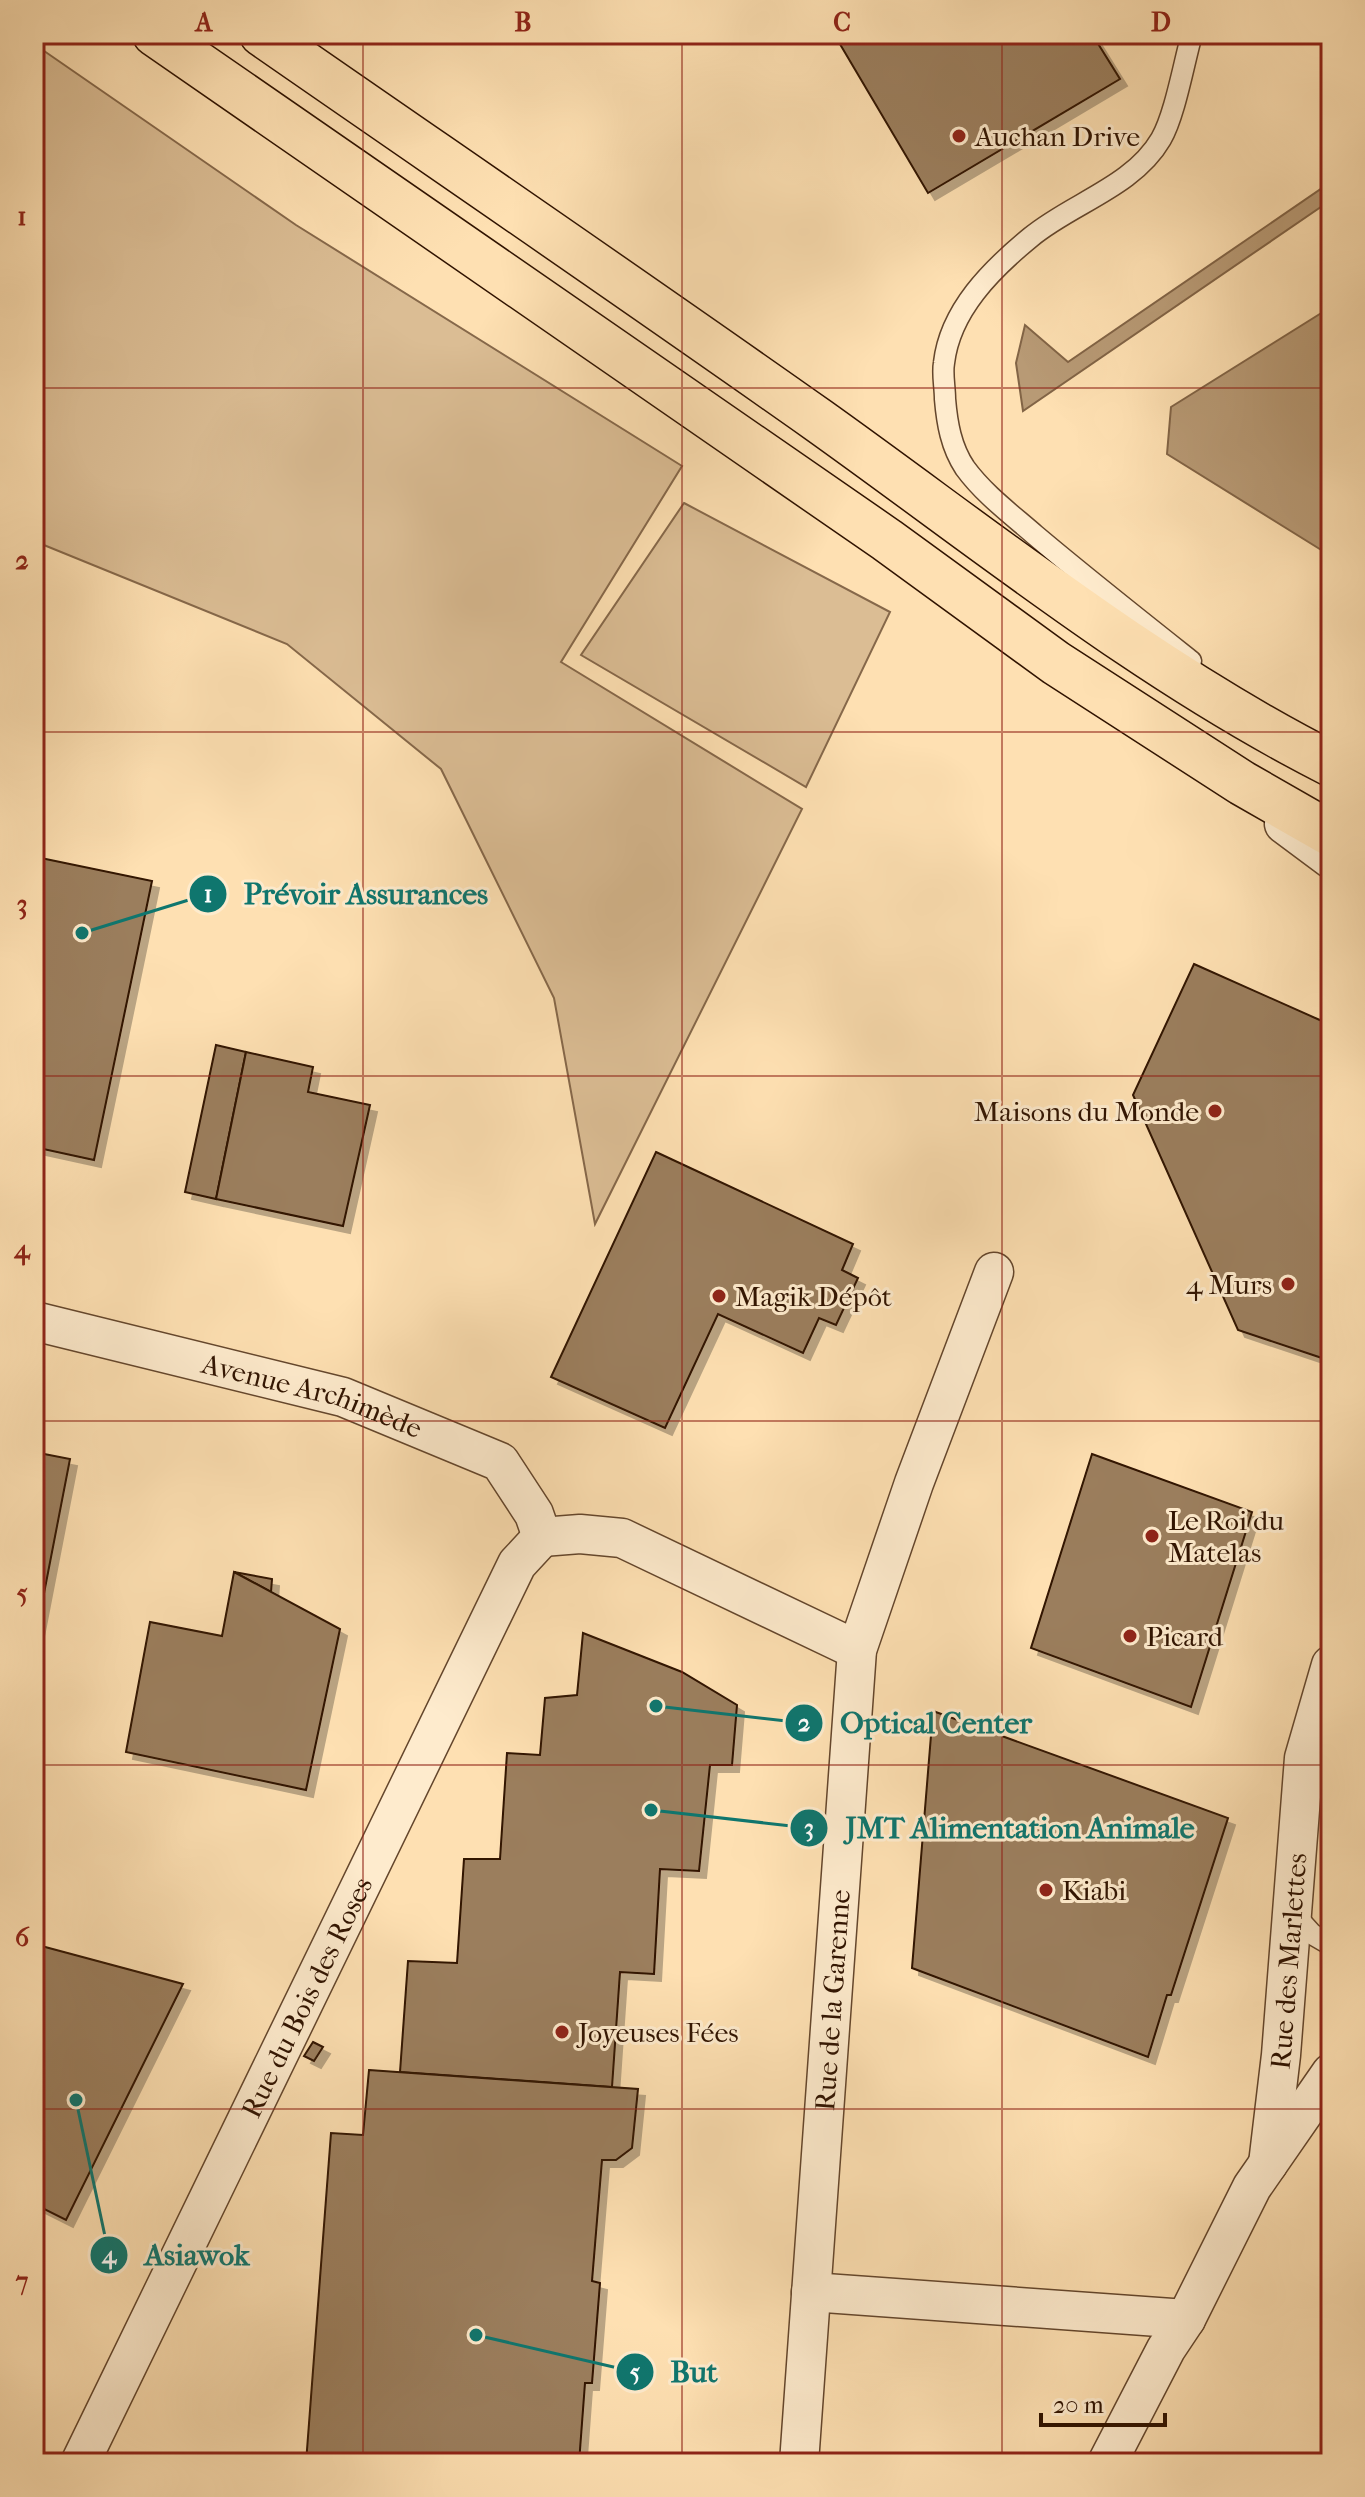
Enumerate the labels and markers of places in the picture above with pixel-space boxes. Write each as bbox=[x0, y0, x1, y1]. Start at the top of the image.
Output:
place label: Auchan Drive bbox=[974, 120, 1140, 153]
marker: Auchan Drive bbox=[950, 127, 968, 145]
callout: Prévoir Assurances bbox=[188, 867, 504, 921]
place label: Maisons du Monde bbox=[974, 1095, 1199, 1128]
marker: Maisons du Monde bbox=[1206, 1102, 1224, 1120]
place label: 4 Murs bbox=[1186, 1268, 1272, 1301]
marker: 4 Murs bbox=[1279, 1275, 1297, 1293]
place label: Magik Dépôt bbox=[735, 1280, 892, 1313]
marker: Magik Dépôt bbox=[710, 1287, 728, 1305]
place label: Le Roi du Matelas bbox=[1168, 1504, 1284, 1569]
marker: Le Roi du Matelas bbox=[1143, 1527, 1161, 1545]
place label: Picard bbox=[1146, 1620, 1224, 1653]
marker: Picard bbox=[1121, 1627, 1139, 1645]
callout: Optical Center bbox=[784, 1696, 1048, 1750]
callout: JMT Alimentation Animale bbox=[789, 1801, 1210, 1855]
place label: Kiabi bbox=[1062, 1874, 1126, 1907]
marker: Kiabi bbox=[1037, 1881, 1055, 1899]
place label: Joyeuses Fées bbox=[576, 2016, 739, 2049]
marker: Joyeuses Fées bbox=[553, 2023, 571, 2041]
callout: Asiawok bbox=[89, 2228, 265, 2282]
callout: But bbox=[615, 2345, 734, 2399]

